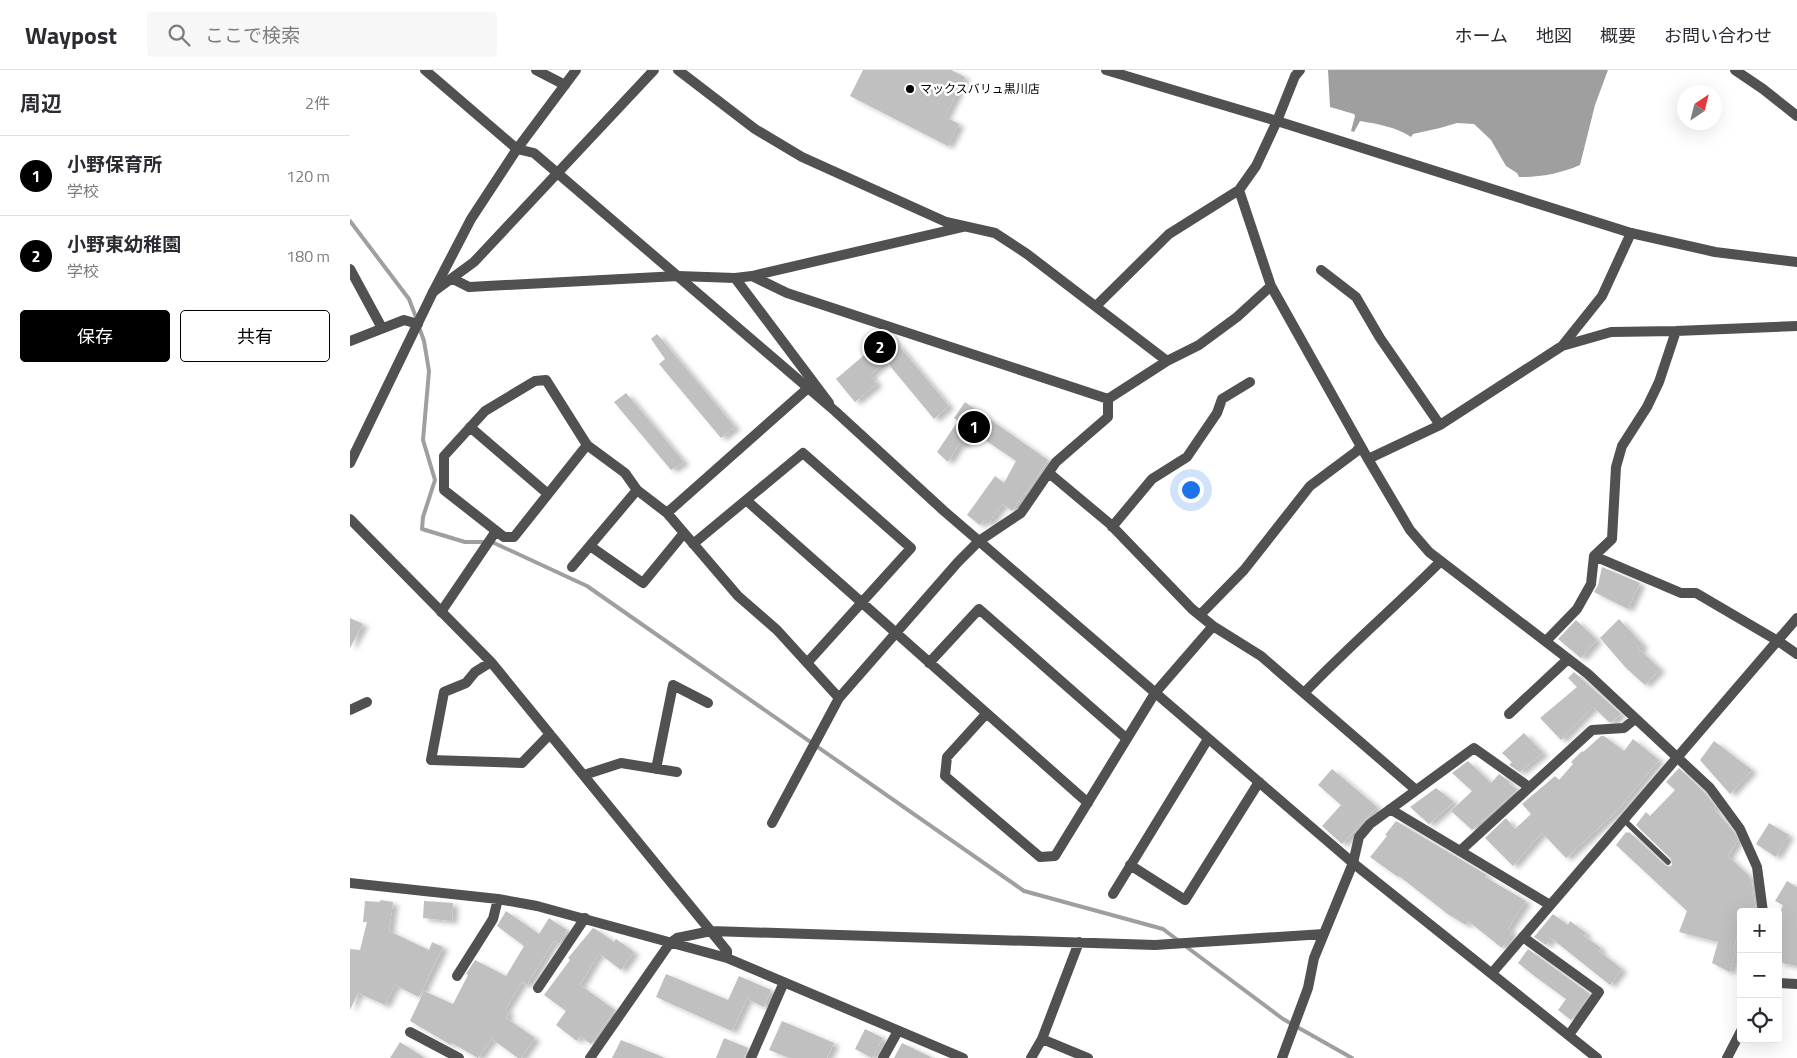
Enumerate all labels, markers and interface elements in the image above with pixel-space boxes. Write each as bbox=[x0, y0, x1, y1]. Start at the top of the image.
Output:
search box bbox=[147, 12, 497, 57]
text: Waypost bbox=[25, 17, 117, 53]
text: ここで検索 bbox=[205, 20, 300, 49]
icon: search bbox=[165, 21, 193, 49]
text: ホーム bbox=[1455, 22, 1508, 49]
text: 地図 bbox=[1536, 22, 1572, 49]
text: 概要 bbox=[1600, 22, 1636, 49]
text: お問い合わせ bbox=[1664, 22, 1772, 49]
place label: マックスバリュ黒川店 bbox=[920, 79, 1040, 98]
marker: マックスバリュ黒川店 bbox=[904, 83, 916, 95]
north arrow bbox=[1677, 85, 1722, 130]
text: 周辺 bbox=[20, 87, 62, 119]
text: 2件 bbox=[305, 91, 330, 115]
text: 小野保育所 bbox=[67, 149, 162, 178]
text: 1 bbox=[32, 164, 40, 188]
text: 120 m bbox=[286, 164, 330, 188]
text: 学校 bbox=[67, 179, 99, 203]
text: 小野東幼稚園 bbox=[67, 229, 181, 258]
text: 2 bbox=[32, 244, 40, 268]
text: 180 m bbox=[286, 244, 330, 268]
text: 学校 bbox=[67, 259, 99, 283]
button: 保存 bbox=[20, 310, 170, 362]
button: 共有 bbox=[180, 310, 330, 362]
pin: 2 bbox=[864, 328, 896, 366]
pin: 1 bbox=[958, 408, 990, 446]
your location bbox=[1178, 477, 1204, 503]
map controls bbox=[1737, 908, 1782, 1043]
button: + bbox=[1737, 908, 1782, 953]
button: − bbox=[1737, 953, 1782, 998]
button: locate bbox=[1737, 998, 1782, 1043]

